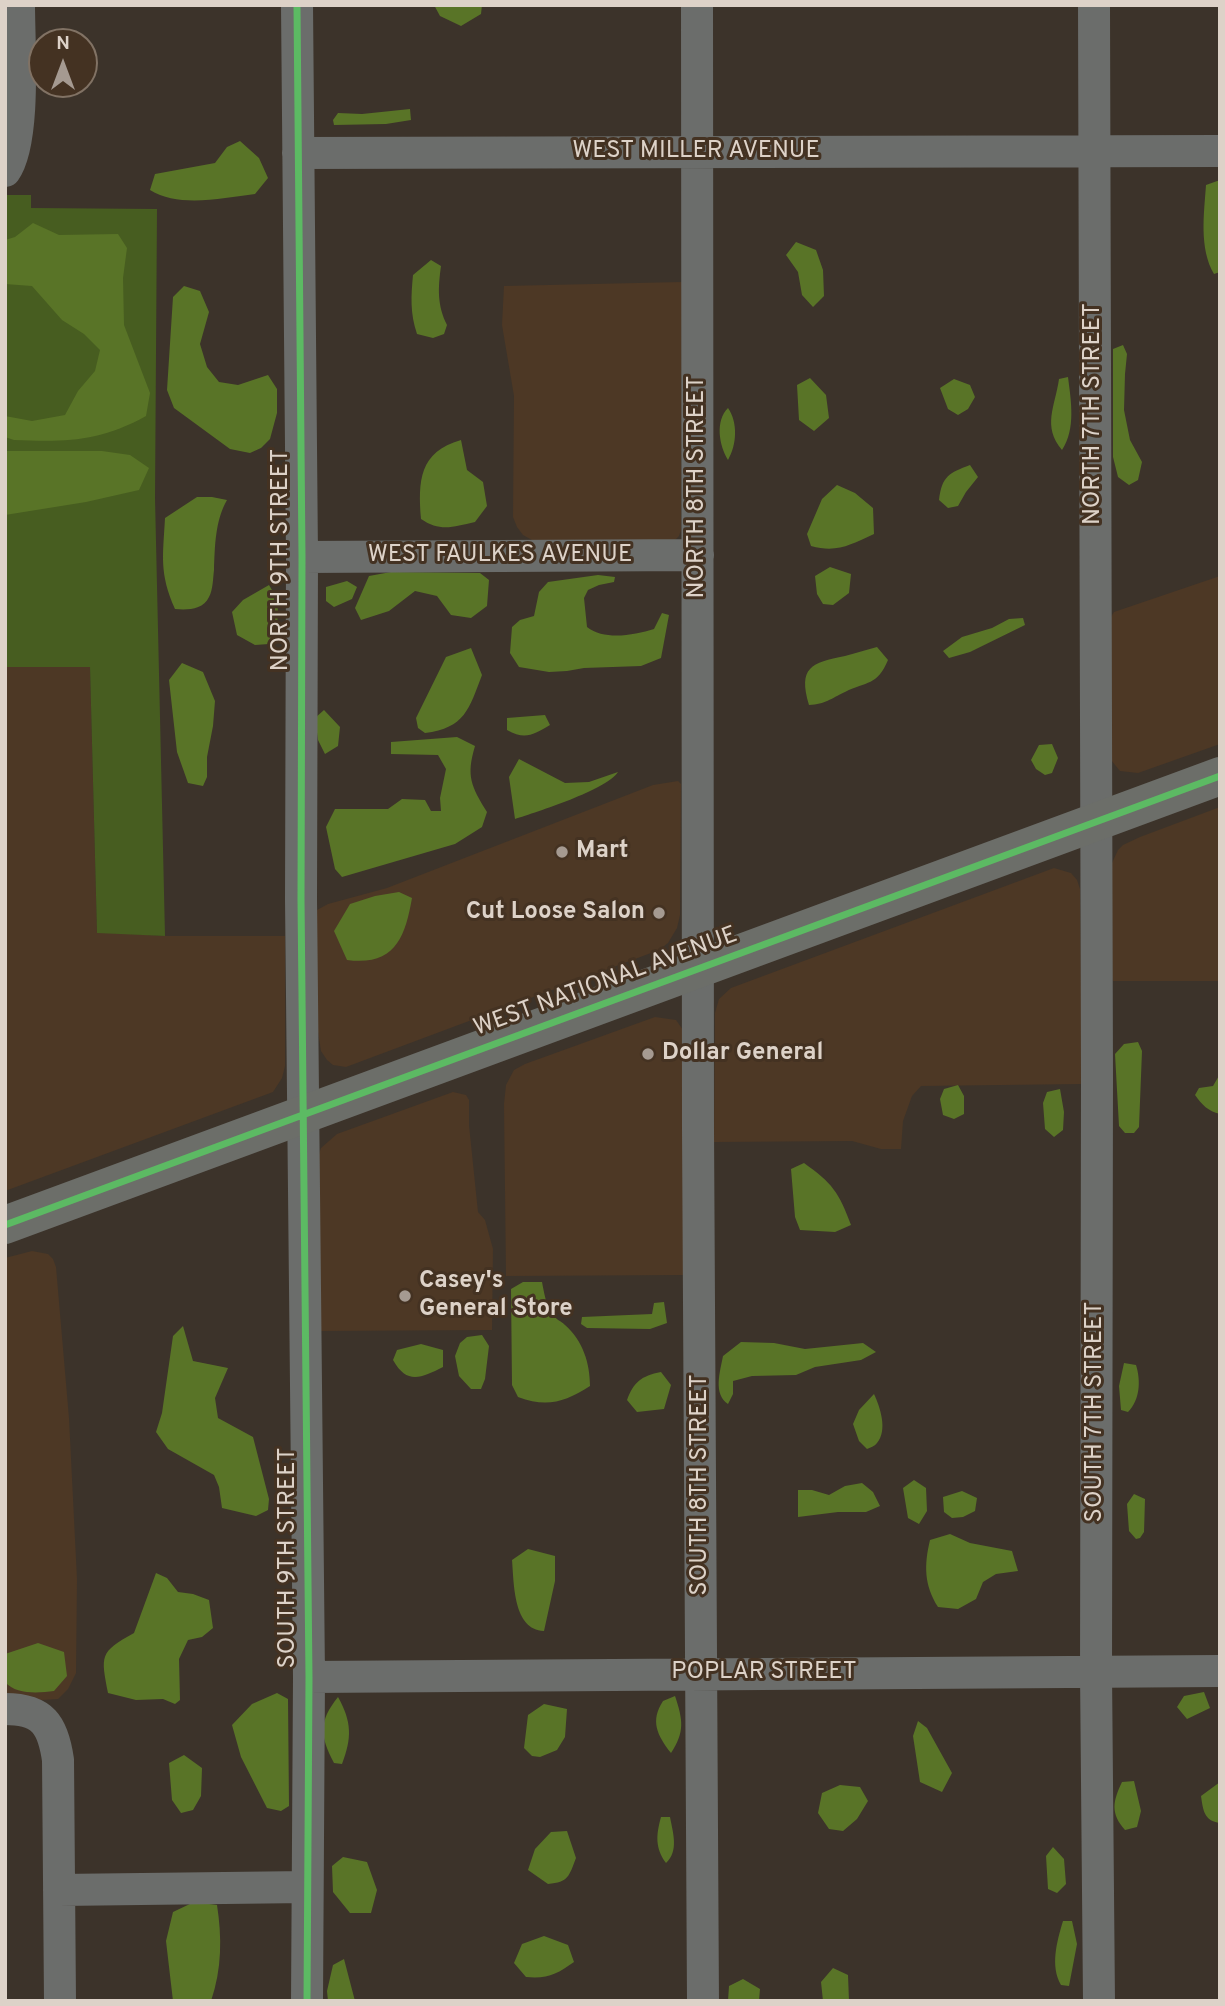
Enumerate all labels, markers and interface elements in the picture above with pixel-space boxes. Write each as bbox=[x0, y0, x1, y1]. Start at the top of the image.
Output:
north arrow bbox=[28, 28, 98, 98]
text: N bbox=[56, 32, 70, 56]
street label: WEST MILLER AVENUE bbox=[572, 138, 820, 166]
street label: NORTH 7TH STREET bbox=[1080, 303, 1108, 525]
street label: NORTH 8TH STREET bbox=[684, 376, 712, 598]
street label: NORTH 9TH STREET bbox=[268, 449, 296, 671]
street label: WEST FAULKES AVENUE bbox=[368, 542, 632, 570]
place label: Mart bbox=[576, 838, 629, 866]
marker: Mart bbox=[554, 844, 570, 860]
place label: Cut Loose Salon bbox=[466, 899, 645, 927]
marker: Cut Loose Salon bbox=[651, 905, 667, 921]
street label: WEST NATIONAL AVENUE bbox=[470, 922, 742, 1044]
place label: Dollar General bbox=[662, 1040, 823, 1068]
marker: Dollar General bbox=[640, 1046, 656, 1062]
place label: Casey's General Store bbox=[419, 1268, 573, 1324]
marker: Casey's General Store bbox=[397, 1288, 413, 1304]
street label: SOUTH 7TH STREET bbox=[1082, 1302, 1110, 1522]
street label: SOUTH 8TH STREET bbox=[687, 1374, 715, 1596]
street label: SOUTH 9TH STREET bbox=[275, 1447, 303, 1669]
street label: POPLAR STREET bbox=[671, 1659, 857, 1687]

